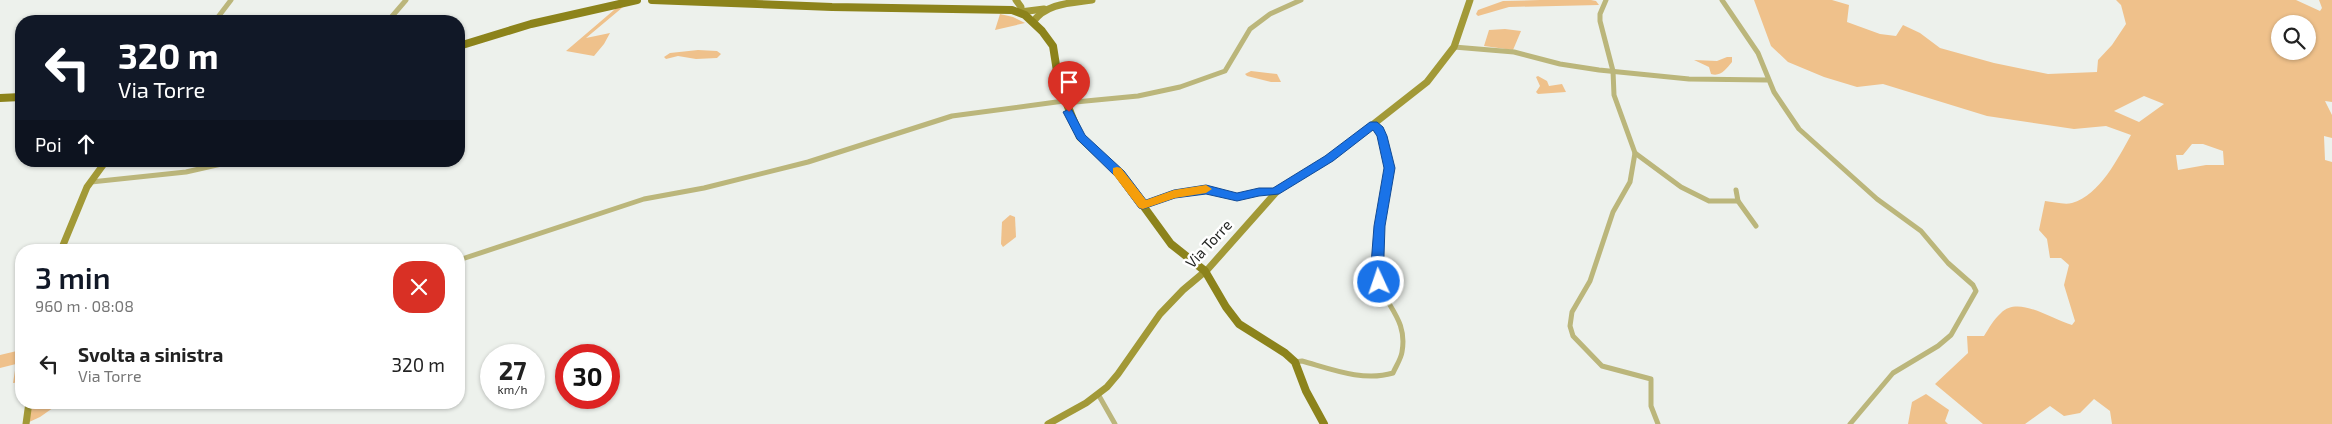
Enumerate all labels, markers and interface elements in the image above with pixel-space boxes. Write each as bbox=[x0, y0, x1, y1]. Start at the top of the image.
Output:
map controls bbox=[2271, 15, 2316, 60]
button: search bbox=[2271, 15, 2316, 60]
text: 320 m bbox=[118, 34, 219, 76]
icon: left bbox=[35, 35, 100, 100]
pin bbox=[1048, 61, 1090, 112]
icon: arrive bbox=[1055, 68, 1083, 96]
text: Via Torre bbox=[118, 76, 205, 102]
icon: ahead bbox=[72, 130, 100, 158]
text: Poi bbox=[35, 133, 62, 156]
street label: Via Torre bbox=[1181, 215, 1235, 271]
position arrow bbox=[1352, 255, 1404, 307]
text: 3 min bbox=[35, 259, 111, 295]
button: close bbox=[393, 261, 445, 313]
text: 960 m · 08:08 bbox=[35, 296, 134, 315]
text: Svolta a sinistra bbox=[78, 343, 223, 366]
speed limit sign: 30 bbox=[555, 344, 620, 409]
icon: left bbox=[35, 350, 63, 378]
text: 320 m bbox=[391, 353, 445, 376]
text: 27 bbox=[499, 355, 526, 385]
text: Via Torre bbox=[78, 366, 142, 385]
text: km/h bbox=[498, 382, 527, 396]

